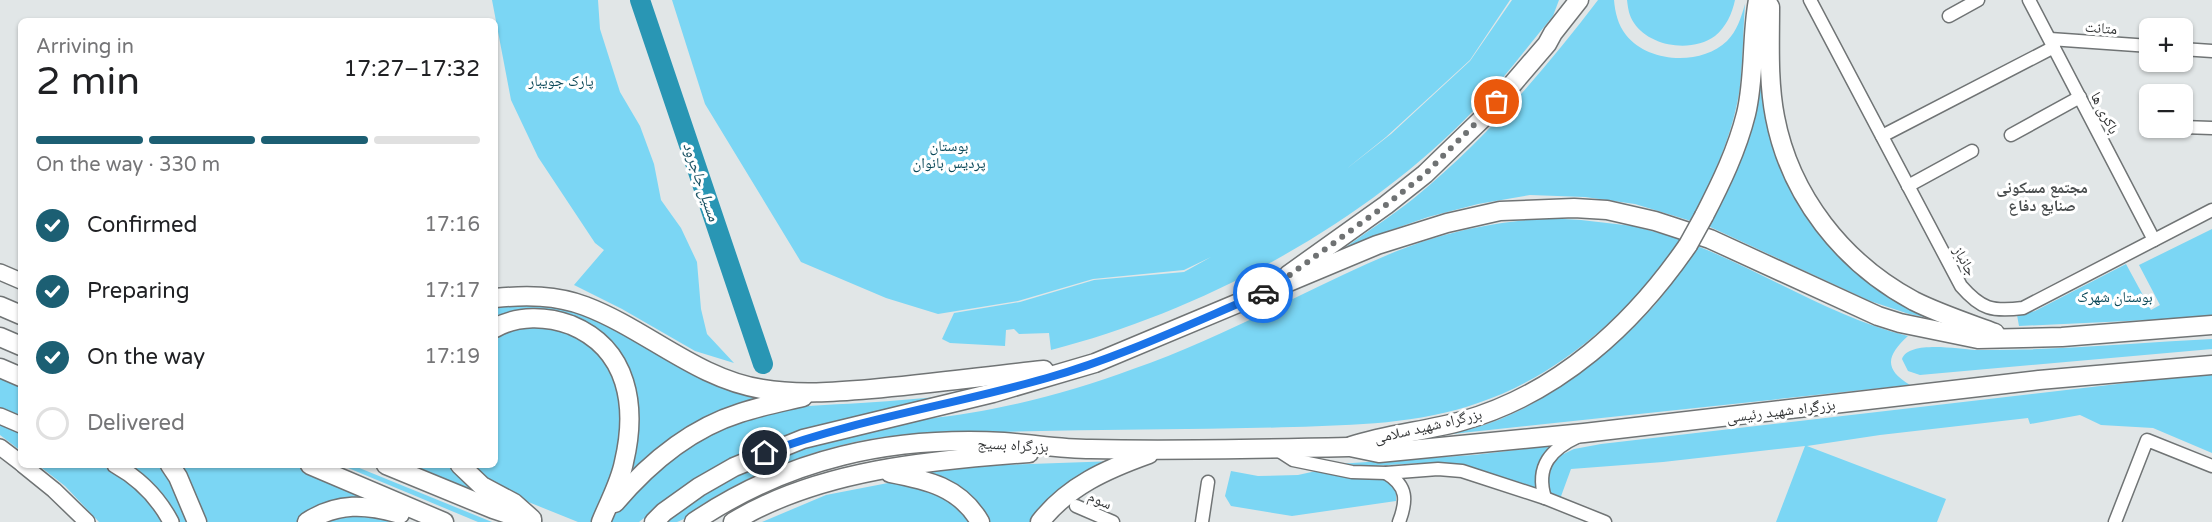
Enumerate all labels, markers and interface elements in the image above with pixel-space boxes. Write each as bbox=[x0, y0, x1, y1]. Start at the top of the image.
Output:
street label: متانت bbox=[2084, 18, 2118, 38]
map controls bbox=[2139, 18, 2193, 138]
button: + bbox=[2139, 18, 2193, 72]
text: Arriving in bbox=[36, 35, 134, 59]
text: 17:27–17:32 bbox=[343, 56, 480, 82]
text: 2 min bbox=[36, 58, 140, 105]
park label: پارک جویبار bbox=[527, 72, 594, 90]
pin bbox=[1471, 76, 1522, 127]
button: − bbox=[2139, 84, 2193, 138]
icon: bag bbox=[1480, 85, 1513, 118]
street label: باکری ها bbox=[2086, 89, 2123, 137]
park label: بوستان پردیس بانوان bbox=[912, 137, 986, 173]
water label: مسیل جاجرود bbox=[678, 140, 724, 225]
text: On the way · 330 m bbox=[36, 153, 220, 177]
district label: مجتمع مسکونی صنایع دفاع bbox=[1996, 178, 2088, 216]
icon: check bbox=[36, 209, 69, 242]
text: Confirmed bbox=[87, 212, 197, 238]
text: 17:16 bbox=[425, 213, 480, 237]
street label: جانباز bbox=[1949, 242, 1981, 280]
courier bbox=[1233, 263, 1293, 323]
icon: check bbox=[36, 275, 69, 308]
icon: car bbox=[1247, 277, 1280, 310]
text: Preparing bbox=[87, 278, 190, 304]
text: 17:17 bbox=[425, 279, 480, 303]
park label: بوستان شهرک bbox=[2077, 288, 2153, 307]
icon: check bbox=[36, 341, 69, 374]
text: On the way bbox=[87, 344, 205, 370]
text: 17:19 bbox=[425, 345, 480, 369]
street label: بزرگراه شهید رئیسی bbox=[1726, 395, 1837, 428]
street label: بزرگراه شهید سلامی bbox=[1372, 405, 1484, 448]
text: Delivered bbox=[87, 410, 185, 436]
pin bbox=[739, 427, 790, 478]
street label: بزرگراه بسیج bbox=[977, 434, 1049, 457]
icon: home bbox=[748, 436, 781, 469]
street label: سوم bbox=[1085, 487, 1115, 514]

